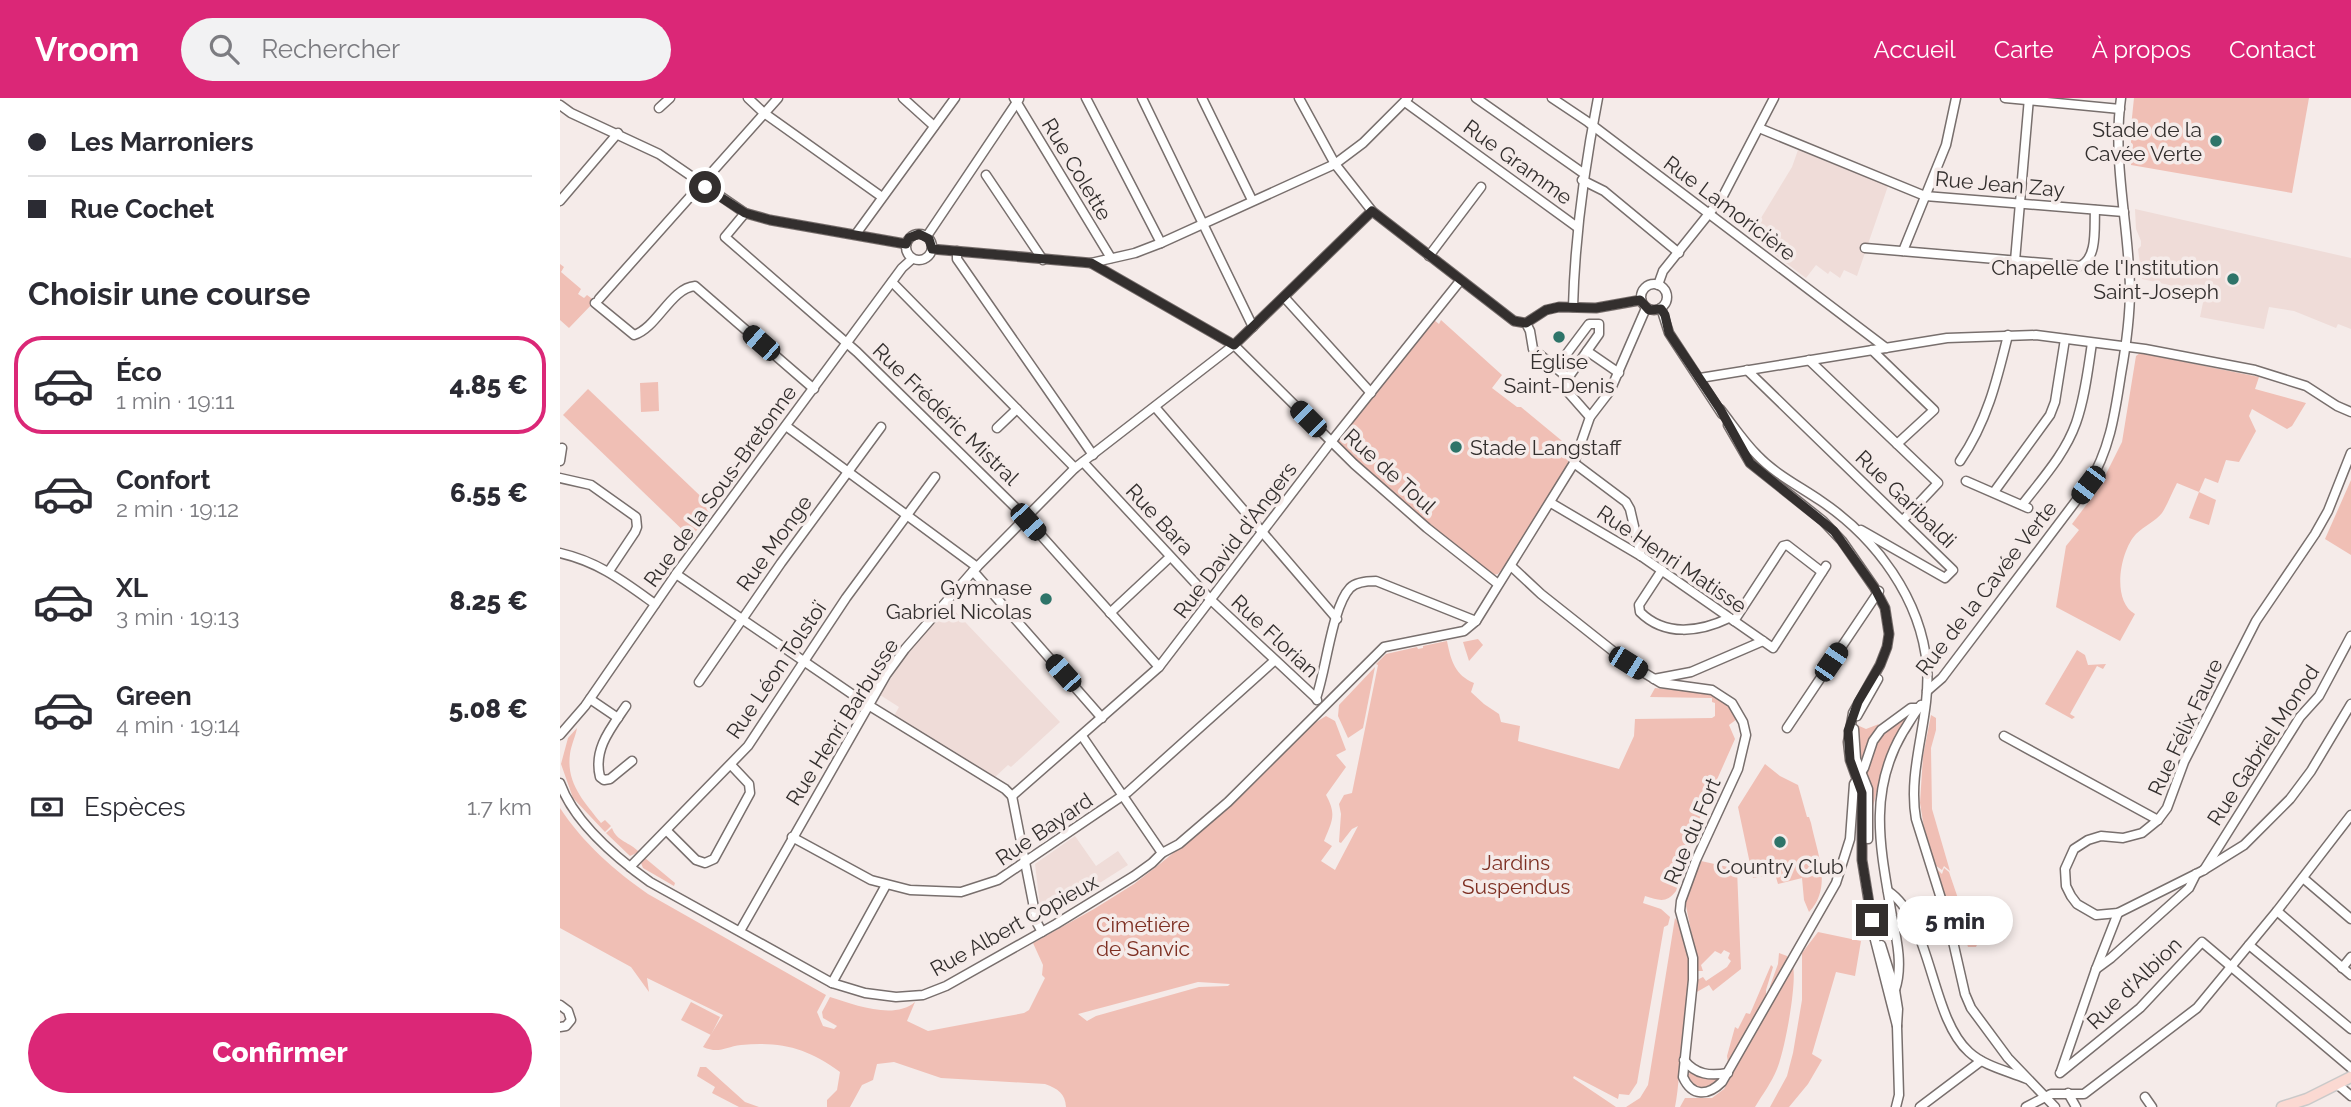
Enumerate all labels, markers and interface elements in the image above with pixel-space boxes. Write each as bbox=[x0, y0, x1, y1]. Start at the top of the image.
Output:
search box bbox=[181, 18, 671, 81]
text: Vroom bbox=[35, 30, 139, 69]
icon: search bbox=[205, 30, 243, 68]
text: Rechercher bbox=[261, 34, 400, 64]
text: Accueil bbox=[1874, 35, 1956, 64]
text: Carte bbox=[1994, 35, 2054, 64]
text: À propos bbox=[2092, 35, 2191, 64]
text: Contact bbox=[2229, 35, 2316, 64]
street label: Rue Colette bbox=[1037, 113, 1117, 225]
street label: Rue Gramme bbox=[1459, 114, 1577, 210]
place label: Stade de la Cavée Verte bbox=[2085, 117, 2202, 166]
text: Les Marroniers bbox=[70, 127, 254, 157]
marker: Stade de la Cavée Verte bbox=[2208, 133, 2224, 149]
street label: Rue Lamoricière bbox=[1659, 150, 1801, 266]
street label: Rue Jean Zay bbox=[1934, 166, 2066, 202]
route start bbox=[689, 171, 721, 203]
text: Rue Cochet bbox=[70, 194, 214, 224]
place label: Chapelle de l'Institution Saint-Joseph bbox=[1991, 255, 2219, 304]
marker: Chapelle de l'Institution Saint-Joseph bbox=[2225, 271, 2241, 287]
text: Choisir une course bbox=[28, 275, 311, 312]
car bbox=[739, 321, 784, 365]
marker: Église Saint-Denis bbox=[1551, 329, 1567, 345]
street label: Rue Frédéric Mistral bbox=[868, 338, 1024, 490]
place label: Église Saint-Denis bbox=[1503, 349, 1615, 398]
icon: car bbox=[32, 354, 95, 417]
text: Éco bbox=[116, 357, 162, 387]
text: 4.85 € bbox=[450, 370, 528, 400]
street label: Rue de la Sous-Bretonne bbox=[638, 380, 802, 592]
text: 1 min · 19:11 bbox=[116, 387, 235, 414]
car bbox=[1286, 397, 1331, 441]
street label: Rue de Toul bbox=[1339, 423, 1441, 519]
place label: Stade Langstaff bbox=[1470, 435, 1622, 460]
marker: Stade Langstaff bbox=[1448, 439, 1464, 455]
street label: Rue Garibaldi bbox=[1851, 445, 1961, 553]
street label: Rue David d'Angers bbox=[1168, 457, 1302, 623]
icon: car bbox=[32, 462, 95, 525]
car bbox=[2067, 462, 2110, 508]
text: Confort bbox=[116, 465, 210, 495]
text: 6.55 € bbox=[450, 478, 528, 508]
street label: Rue Bara bbox=[1121, 478, 1199, 560]
street label: Rue Monge bbox=[731, 490, 817, 596]
text: 2 min · 19:12 bbox=[116, 495, 239, 522]
street label: Rue de la Cavée Verte bbox=[1910, 496, 2062, 680]
car bbox=[1007, 499, 1050, 545]
street label: Rue Henri Matisse bbox=[1593, 500, 1751, 618]
icon: car bbox=[32, 570, 95, 633]
text: XL bbox=[116, 573, 148, 603]
place label: Gymnase Gabriel Nicolas bbox=[886, 575, 1032, 624]
text: 8.25 € bbox=[450, 586, 528, 616]
street label: Rue Florian bbox=[1226, 589, 1324, 683]
marker: Gymnase Gabriel Nicolas bbox=[1038, 591, 1054, 607]
street label: Rue Léon Tolstoï bbox=[721, 596, 831, 743]
text: 3 min · 19:13 bbox=[116, 603, 240, 630]
street label: Rue Henri Barbusse bbox=[781, 634, 903, 810]
car bbox=[1811, 639, 1852, 685]
car bbox=[1605, 643, 1652, 683]
car bbox=[1042, 650, 1085, 696]
street label: Rue Félix Faure bbox=[2142, 655, 2228, 799]
street label: Rue Gabriel Monod bbox=[2202, 660, 2324, 830]
icon: car bbox=[32, 678, 95, 741]
text: Green bbox=[116, 681, 192, 711]
text: 5.08 € bbox=[449, 694, 528, 724]
text: 4 min · 19:14 bbox=[116, 711, 240, 738]
street label: Rue du Fort bbox=[1658, 774, 1726, 888]
street label: Rue Bayard bbox=[991, 787, 1097, 871]
icon: cash bbox=[28, 788, 66, 826]
text: Espèces bbox=[84, 792, 186, 822]
text: 1.7 km bbox=[467, 793, 532, 820]
marker: Country Club bbox=[1772, 834, 1788, 850]
park label: Jardins Suspendus bbox=[1462, 850, 1570, 899]
place label: Country Club bbox=[1716, 854, 1844, 879]
street label: Rue Albert Copieux bbox=[926, 868, 1103, 981]
callout: 5 min bbox=[1896, 896, 2012, 944]
route end bbox=[1856, 904, 1888, 936]
text: 5 min bbox=[1925, 907, 1985, 934]
park label: Cimetière de Sanvic bbox=[1096, 912, 1190, 961]
street label: Rue d'Albion bbox=[2082, 932, 2186, 1034]
button: Confirmer bbox=[28, 1013, 532, 1093]

